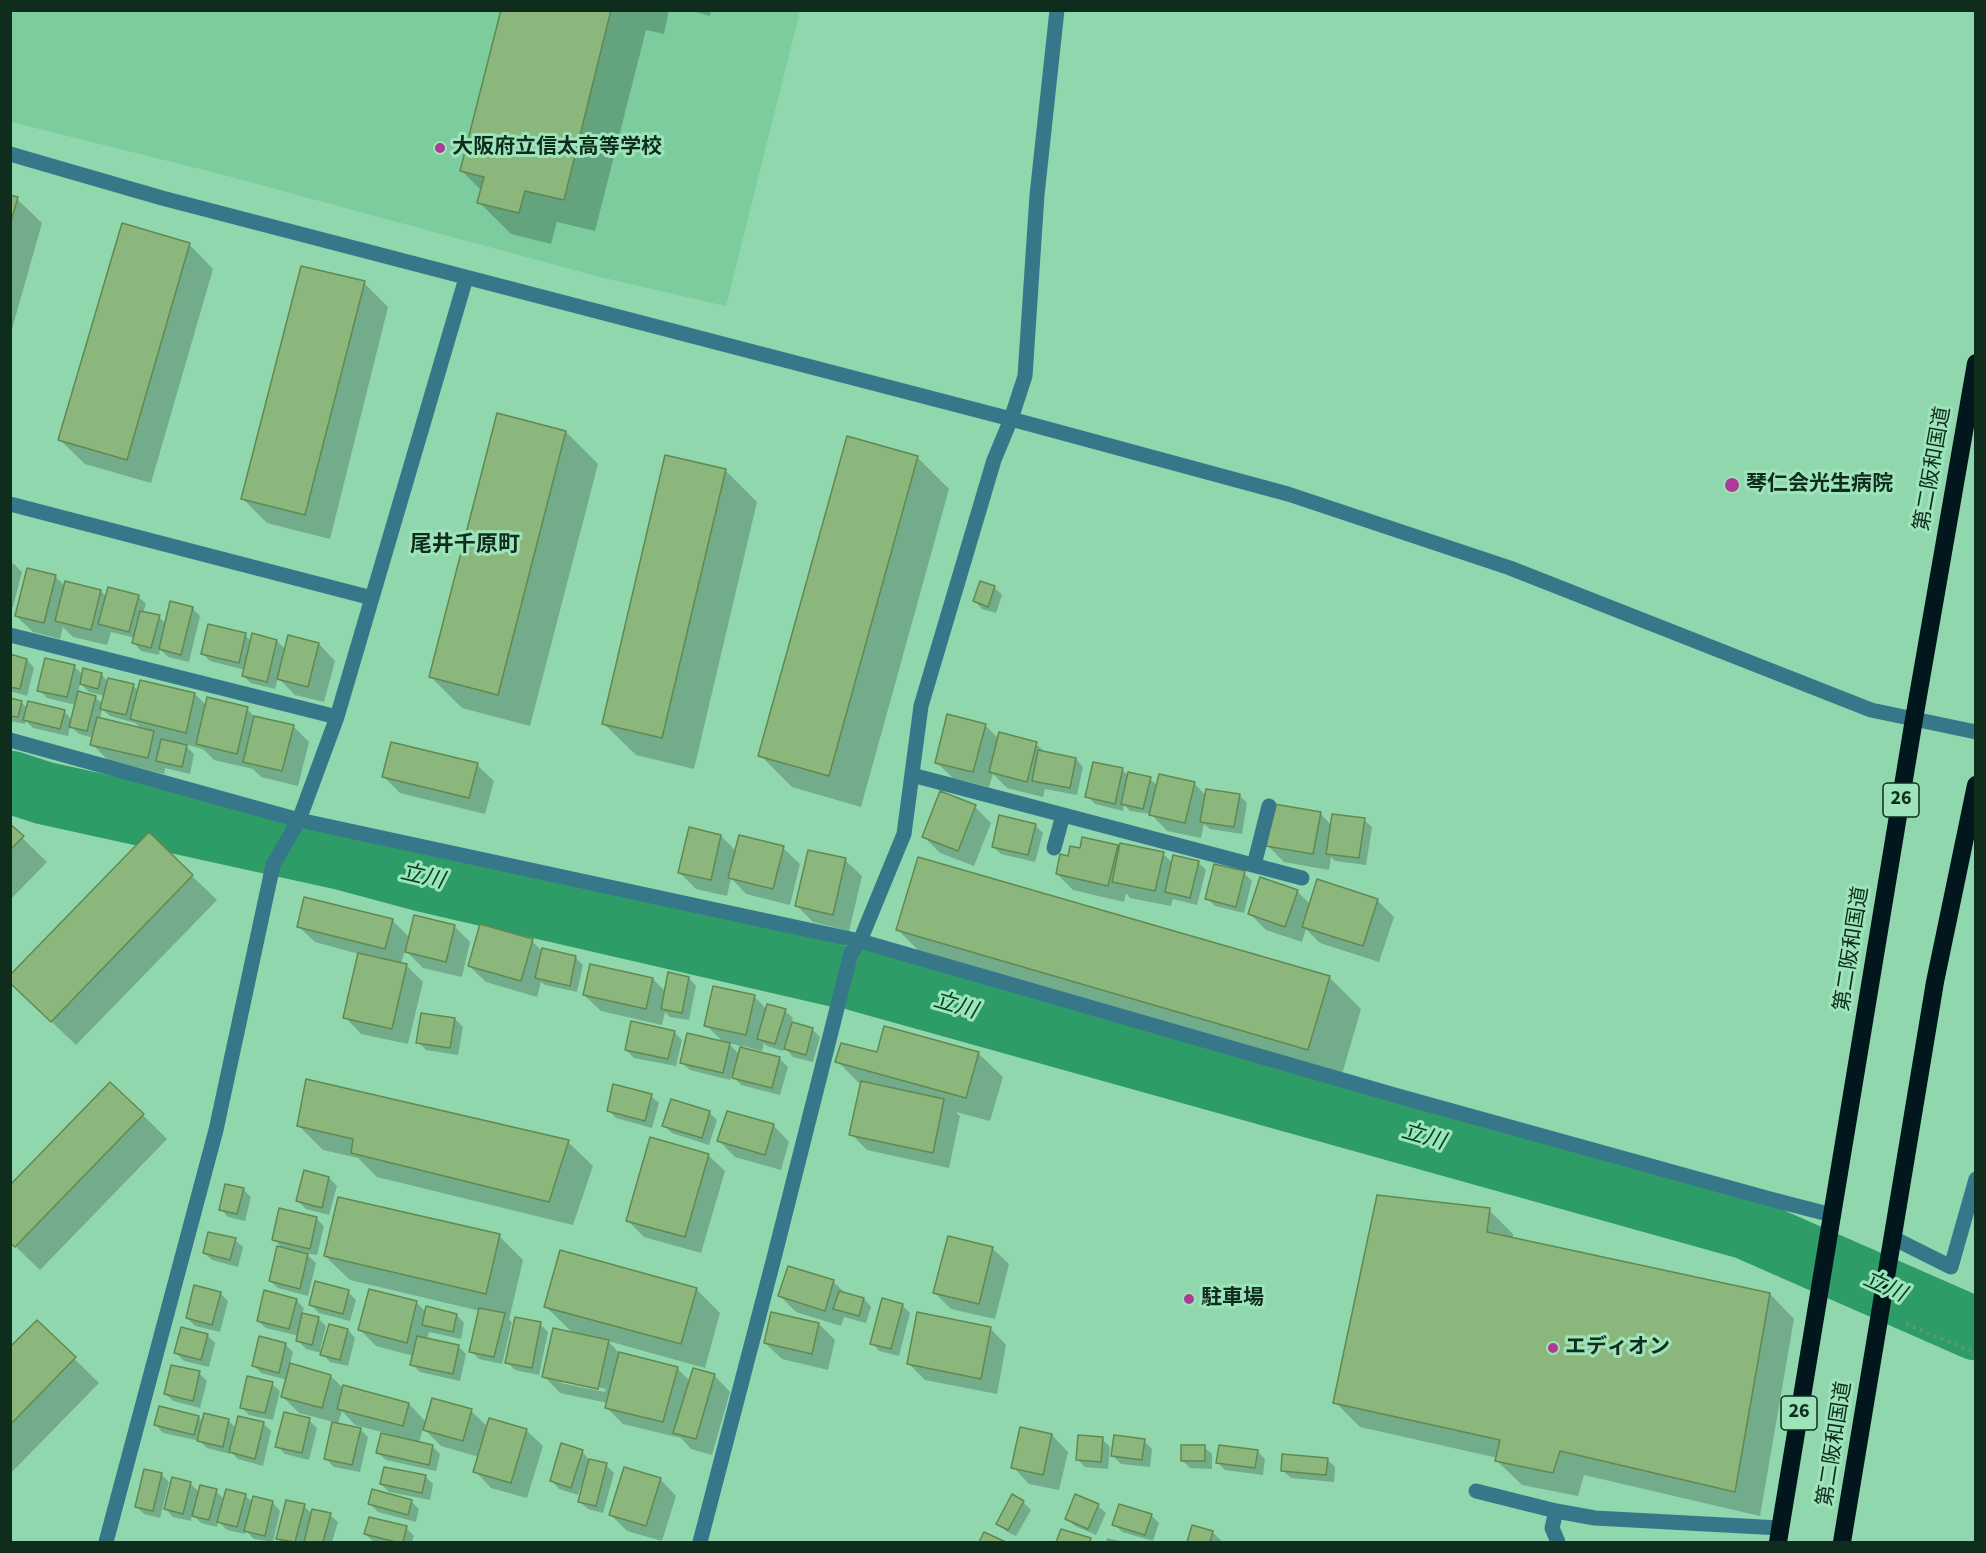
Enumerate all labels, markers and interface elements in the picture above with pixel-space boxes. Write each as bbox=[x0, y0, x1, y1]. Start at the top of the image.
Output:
place label: 大阪府立信太高等学校 bbox=[452, 135, 662, 161]
marker: 大阪府立信太高等学校 bbox=[433, 141, 447, 155]
street label: 第二阪和国道 bbox=[1911, 405, 1957, 533]
place label: 琴仁会光生病院 bbox=[1746, 472, 1893, 498]
marker: 琴仁会光生病院 bbox=[1723, 476, 1741, 494]
district label: 尾井千原町 bbox=[410, 533, 520, 559]
road number: 26 bbox=[1883, 783, 1919, 817]
water label: 立川 bbox=[398, 860, 446, 896]
street label: 第二阪和国道 bbox=[1831, 885, 1875, 1013]
water label: 立川 bbox=[930, 988, 980, 1026]
water label: 立川 bbox=[1398, 1119, 1448, 1157]
water label: 立川 bbox=[1859, 1267, 1909, 1309]
place label: 駐車場 bbox=[1201, 1286, 1264, 1312]
marker: 駐車場 bbox=[1182, 1292, 1196, 1306]
place label: エディオン bbox=[1565, 1335, 1670, 1361]
marker: エディオン bbox=[1546, 1341, 1560, 1355]
street label: 第二阪和国道 bbox=[1814, 1380, 1858, 1508]
road number: 26 bbox=[1781, 1396, 1817, 1430]

